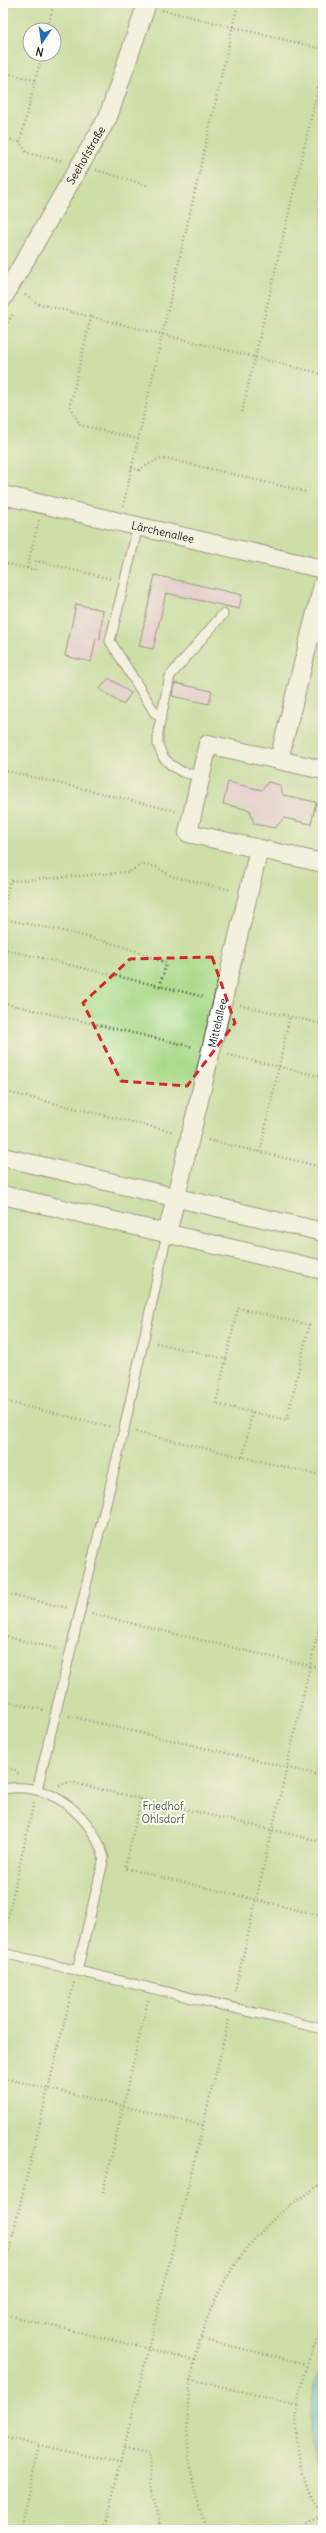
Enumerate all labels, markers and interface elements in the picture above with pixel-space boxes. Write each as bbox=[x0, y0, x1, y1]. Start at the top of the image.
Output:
north arrow bbox=[22, 22, 62, 62]
text: N bbox=[34, 44, 45, 59]
street label: Seehofstraße bbox=[63, 123, 108, 187]
street label: Lärchenallee bbox=[130, 518, 196, 546]
street label: Mittelallee bbox=[205, 997, 230, 1049]
park label: Friedhof Ohlsdorf bbox=[141, 1799, 185, 1826]

